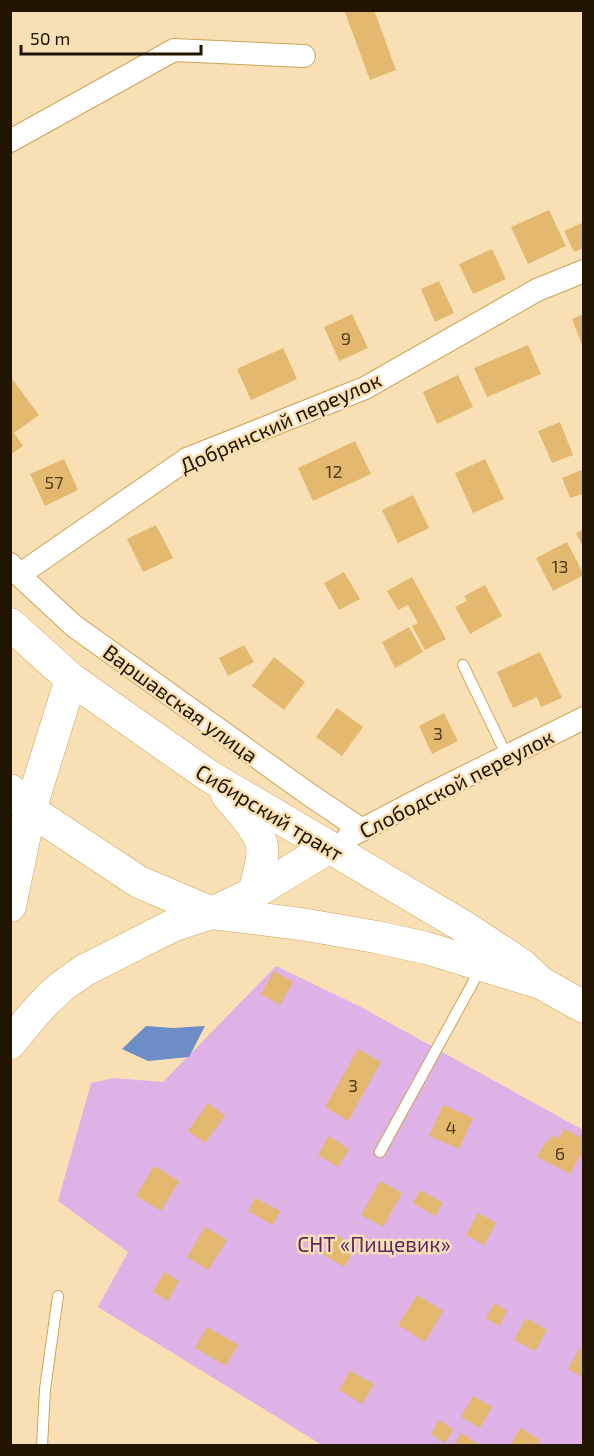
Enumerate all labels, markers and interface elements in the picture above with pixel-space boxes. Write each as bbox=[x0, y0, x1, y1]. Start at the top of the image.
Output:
scale bar bbox=[21, 18, 201, 56]
text: 50 m bbox=[30, 27, 70, 49]
house number: 9 bbox=[341, 327, 351, 349]
street label: Добрянский переулок bbox=[175, 366, 385, 479]
house number: 12 bbox=[325, 460, 343, 482]
house number: 57 bbox=[45, 471, 63, 493]
house number: 13 bbox=[551, 555, 569, 577]
street label: Варшавская улица bbox=[98, 639, 263, 768]
house number: 3 bbox=[433, 722, 443, 744]
street label: Слободской переулок bbox=[355, 723, 558, 844]
street label: Сибирский тракт bbox=[192, 758, 348, 866]
house number: 3 bbox=[348, 1074, 358, 1096]
house number: 4 bbox=[445, 1116, 457, 1138]
house number: 6 bbox=[555, 1142, 565, 1164]
park label: СНТ «Пищевик» bbox=[297, 1231, 451, 1256]

